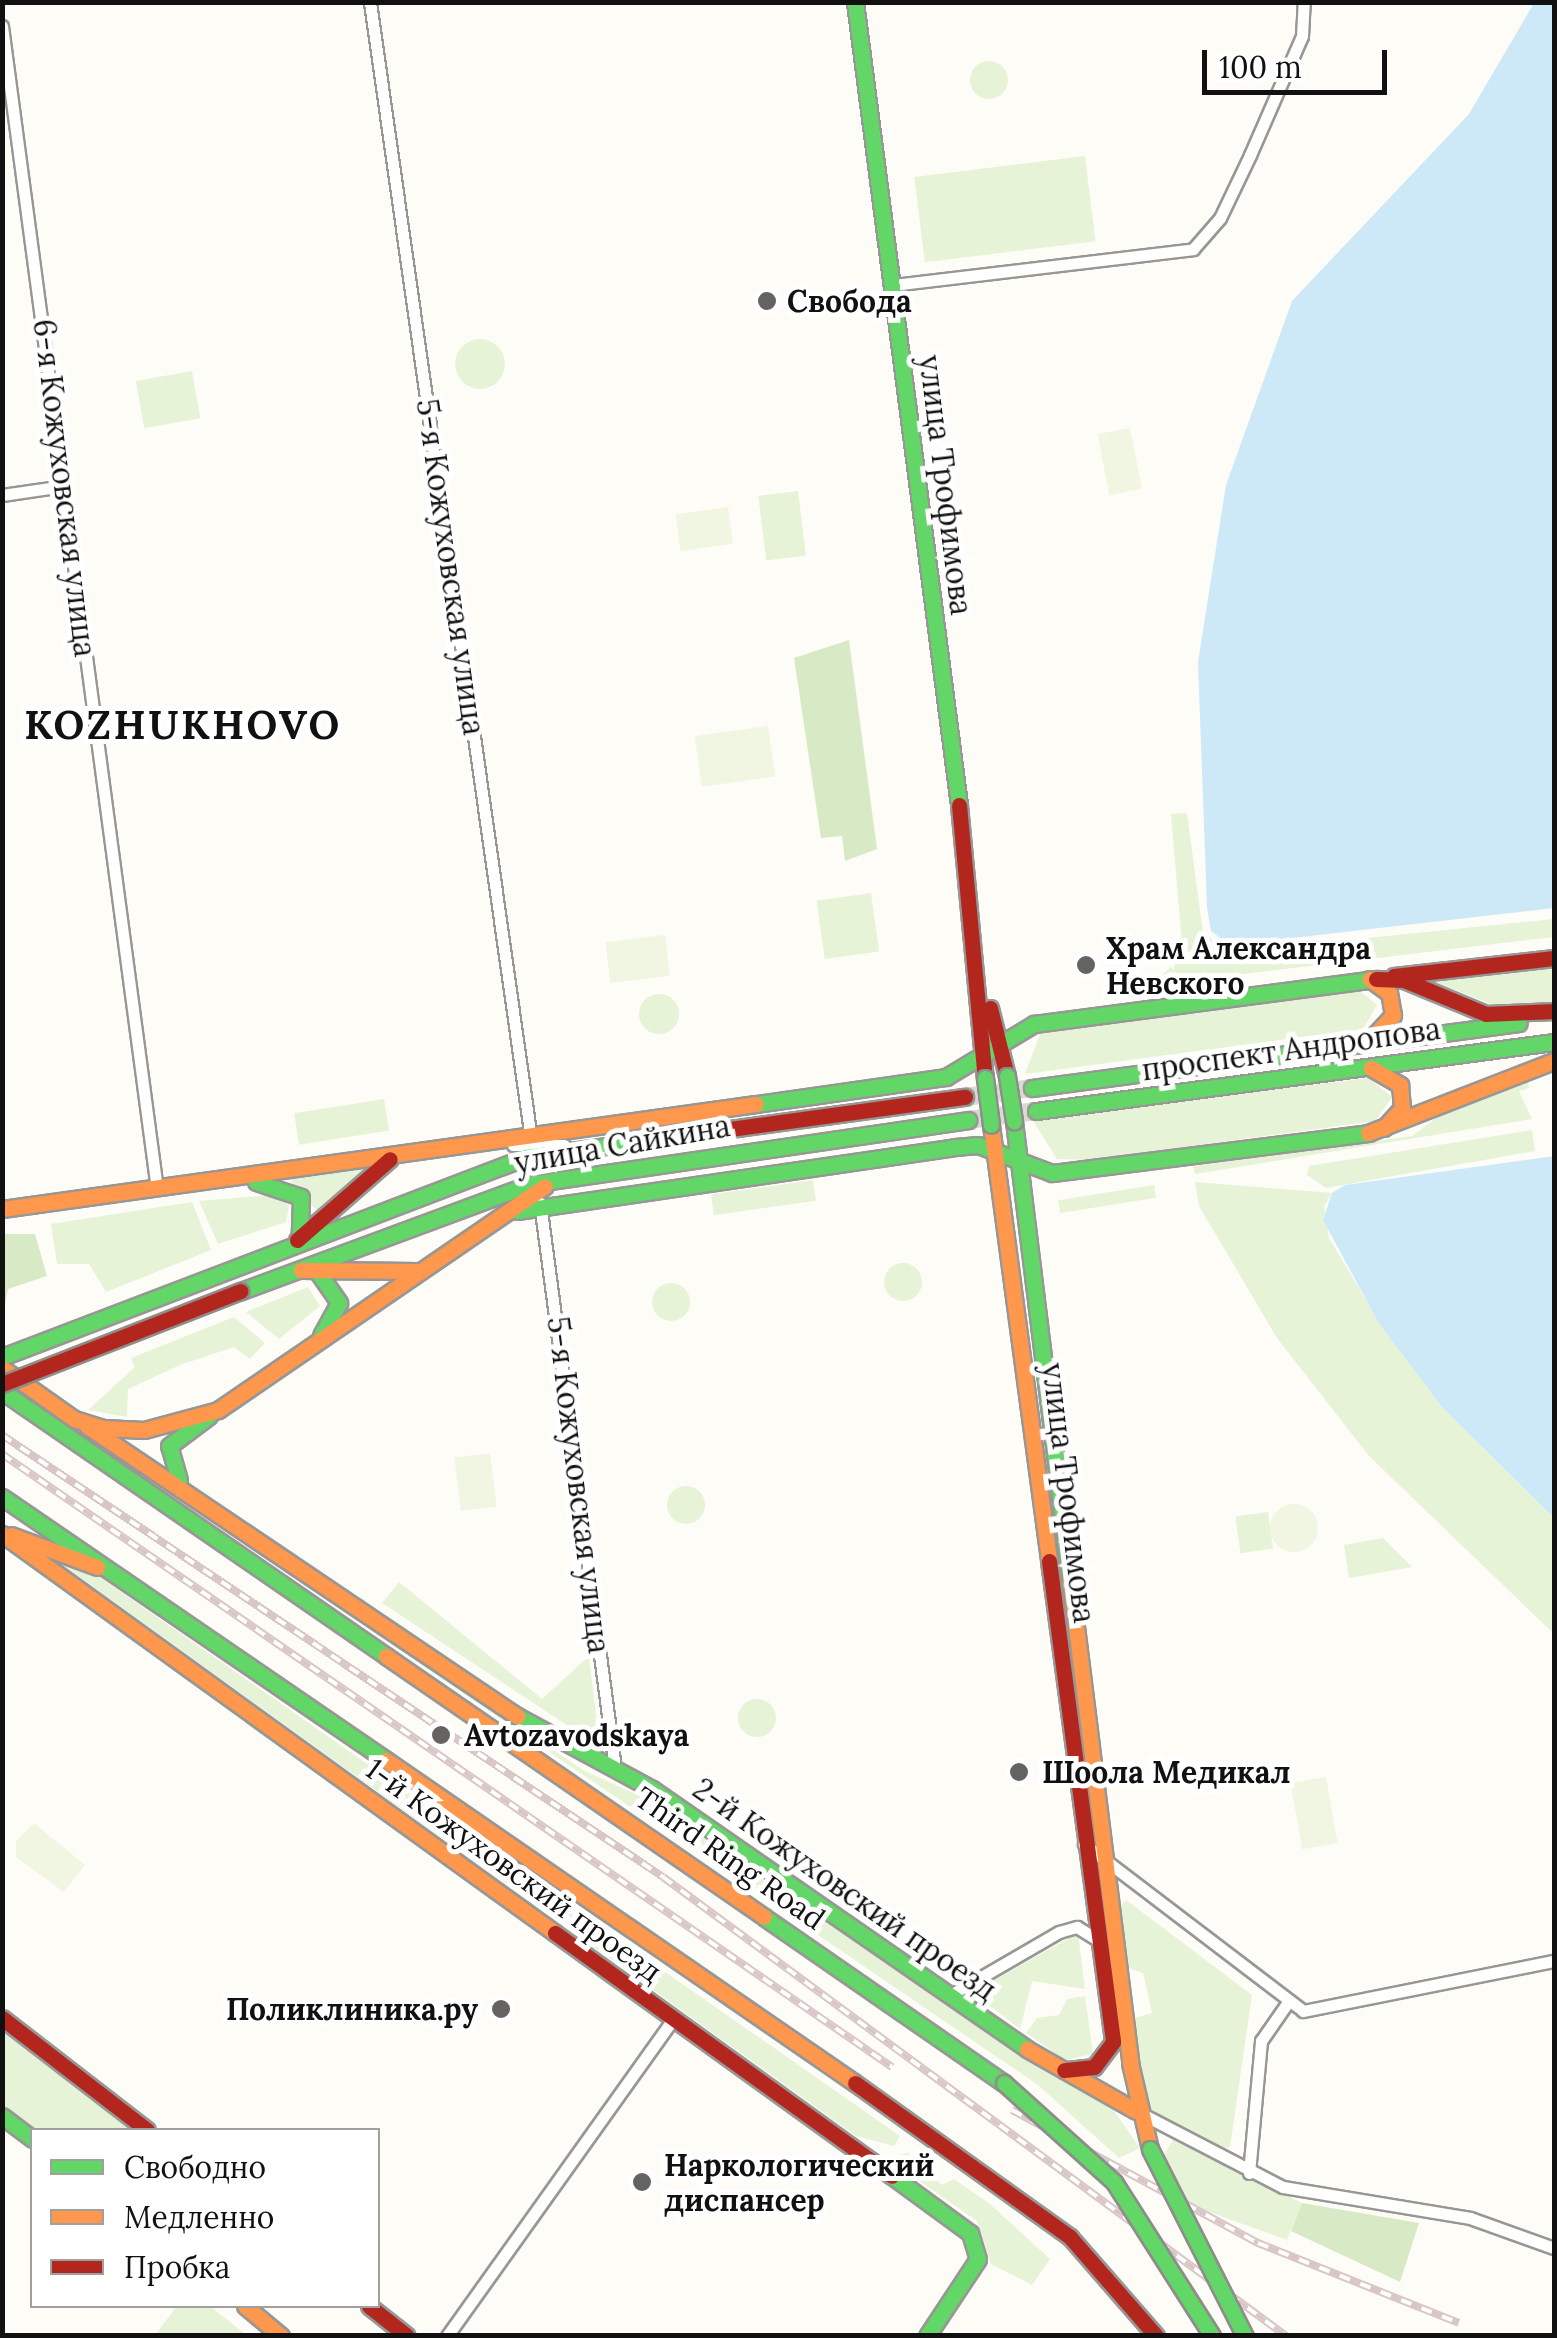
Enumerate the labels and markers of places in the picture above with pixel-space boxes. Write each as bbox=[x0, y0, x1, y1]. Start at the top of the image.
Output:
place label: Свобода bbox=[787, 283, 912, 319]
marker: Свобода bbox=[756, 290, 778, 312]
place label: Храм Александра Невского bbox=[1106, 930, 1371, 1000]
marker: Храм Александра Невского bbox=[1075, 954, 1097, 976]
place label: Avtozavodskaya bbox=[464, 1717, 689, 1753]
marker: Avtozavodskaya bbox=[428, 1722, 454, 1748]
place label: Шоола Медикал bbox=[1042, 1754, 1291, 1790]
marker: Шоола Медикал bbox=[1006, 1759, 1032, 1785]
place label: Поликлиника.ру bbox=[226, 1991, 478, 2027]
marker: Поликлиника.ру bbox=[488, 1996, 514, 2022]
place label: Наркологический диспансер bbox=[664, 2147, 934, 2218]
marker: Наркологический диспансер bbox=[629, 2169, 655, 2195]

